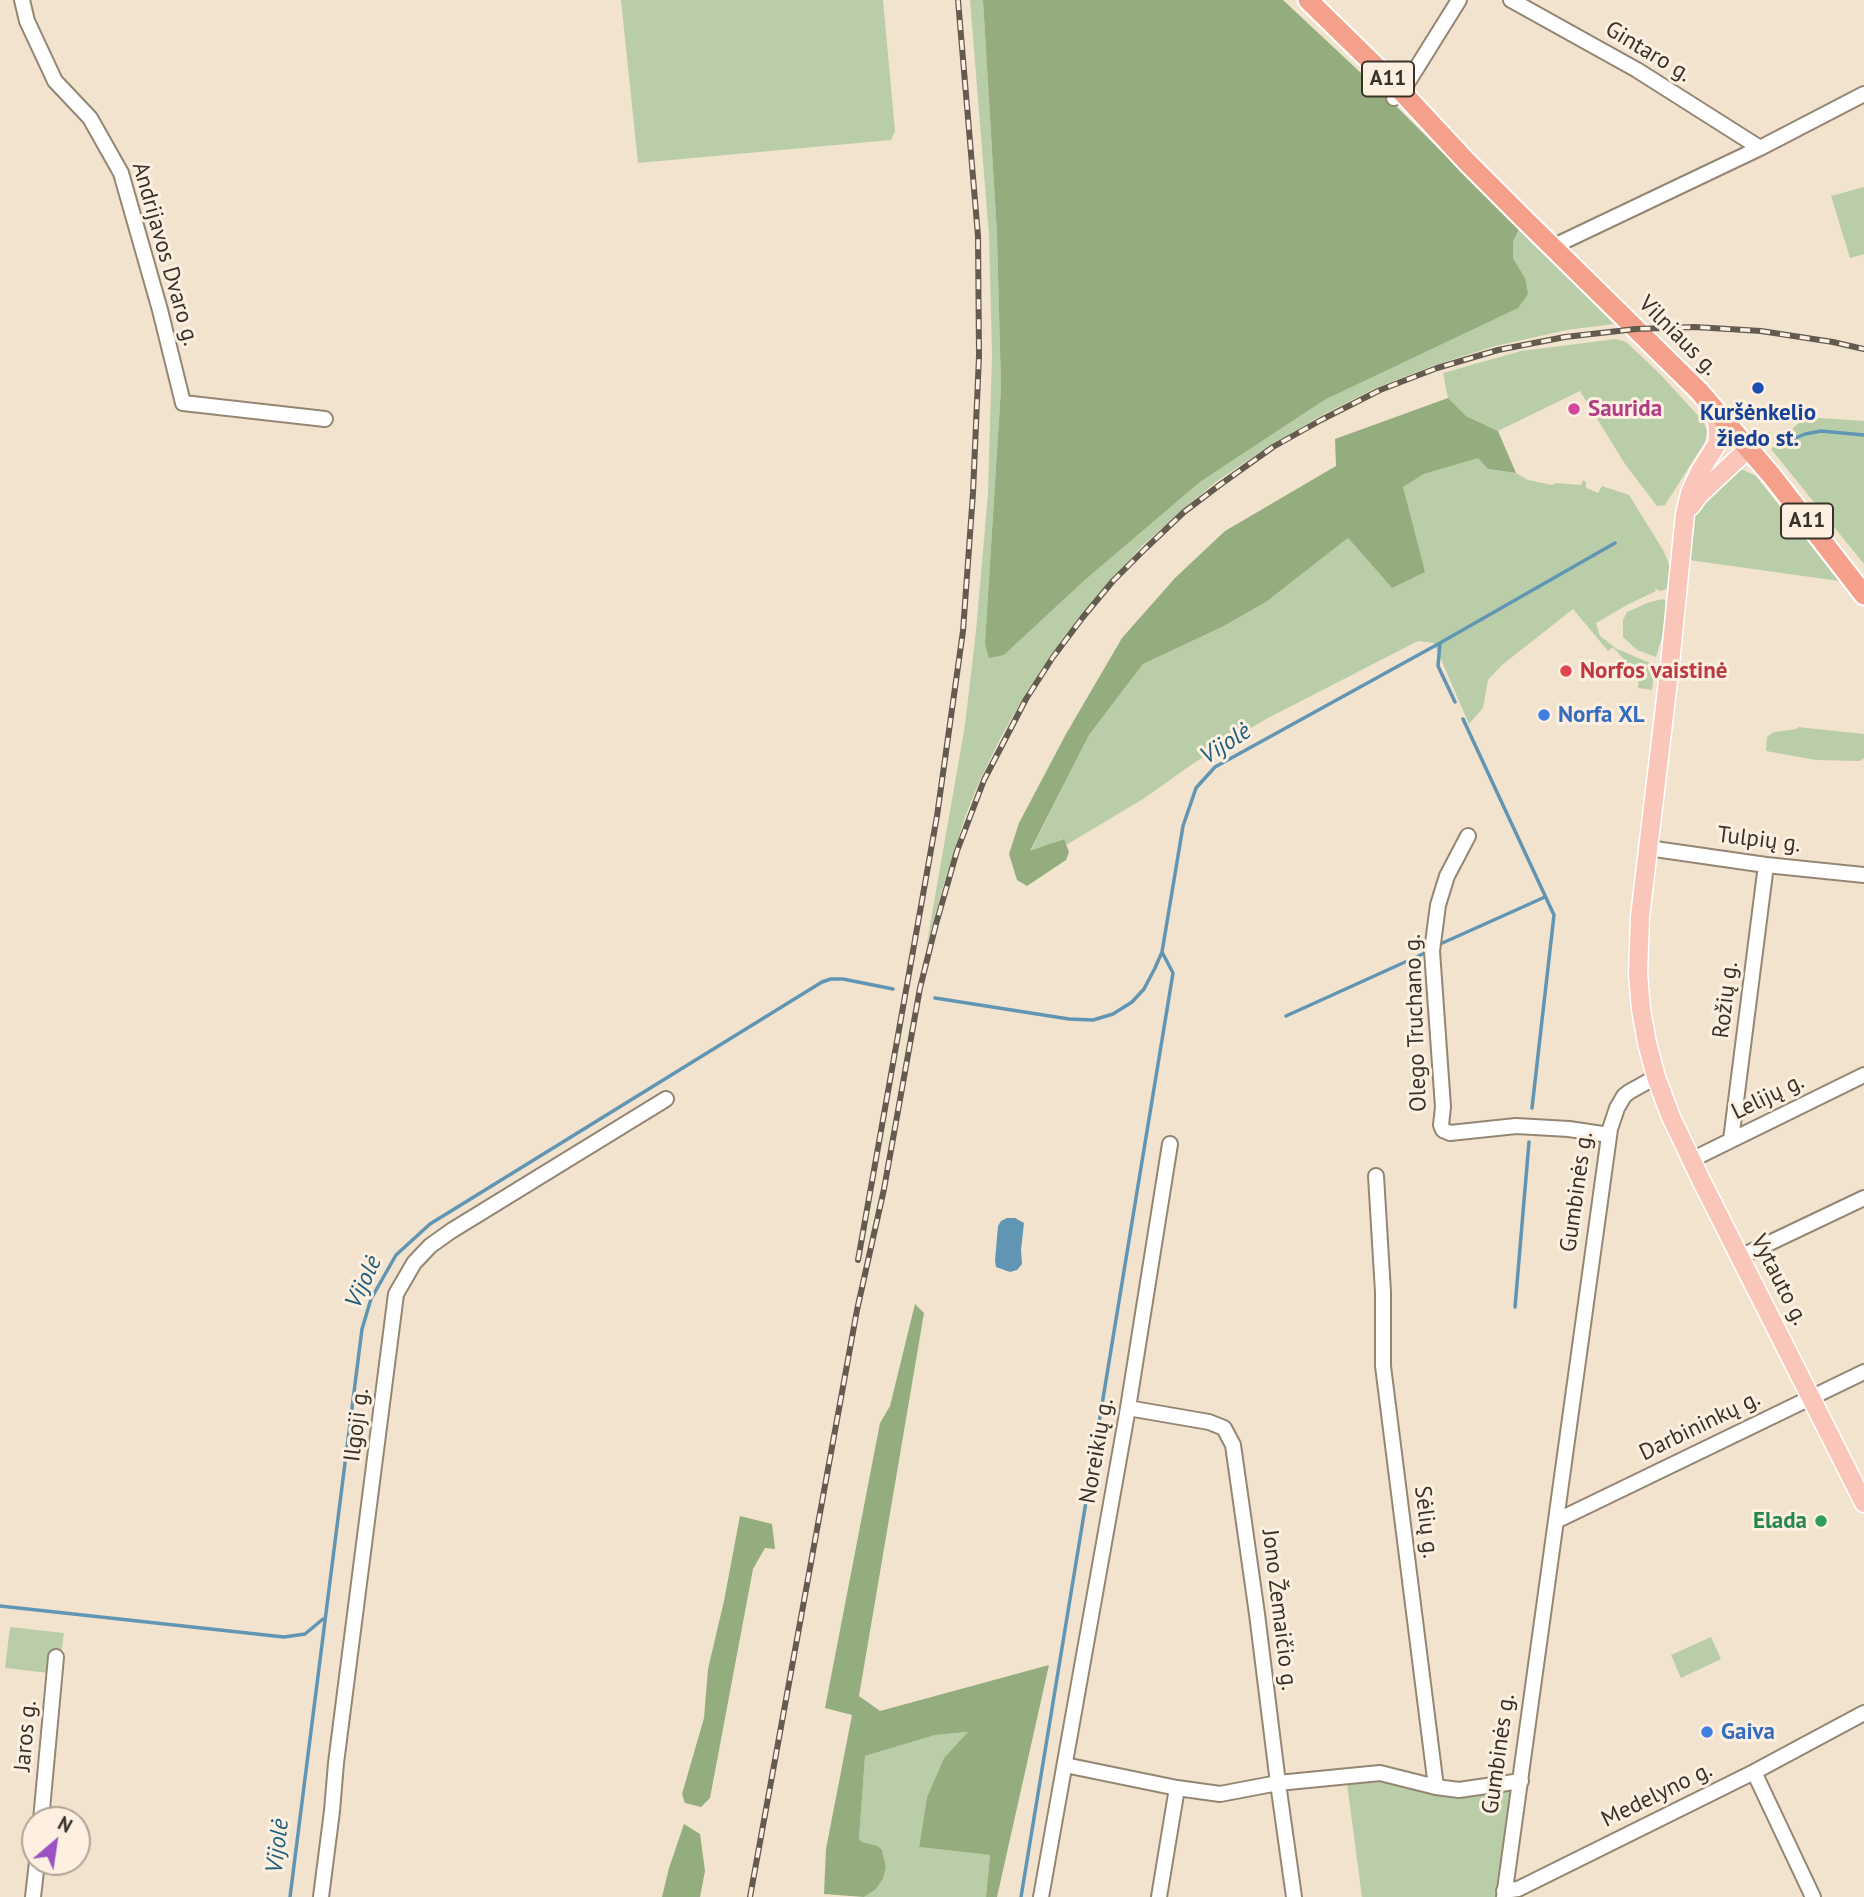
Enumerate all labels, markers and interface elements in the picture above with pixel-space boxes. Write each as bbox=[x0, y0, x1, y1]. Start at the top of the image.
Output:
street label: Gintaro g. bbox=[1600, 16, 1696, 88]
road number: A11 bbox=[1362, 62, 1414, 96]
street label: Andrijavos Dvaro g. bbox=[126, 159, 204, 349]
street label: Vilniaus g. bbox=[1632, 290, 1724, 382]
marker: Kuršėnkelio žiedo st. bbox=[1750, 380, 1766, 396]
place label: Saurida bbox=[1588, 395, 1662, 423]
place label: Kuršėnkelio žiedo st. bbox=[1700, 399, 1816, 453]
marker: Saurida bbox=[1566, 401, 1582, 417]
road number: A11 bbox=[1781, 504, 1833, 538]
place label: Norfos vaistinė bbox=[1580, 657, 1727, 685]
marker: Norfos vaistinė bbox=[1558, 663, 1574, 679]
place label: Norfa XL bbox=[1558, 701, 1645, 729]
marker: Norfa XL bbox=[1536, 707, 1552, 723]
water label: Vijolė bbox=[1195, 717, 1257, 771]
street label: Tulpių g. bbox=[1716, 821, 1802, 859]
street label: Olego Truchano g. bbox=[1399, 934, 1433, 1112]
street label: Rožių g. bbox=[1708, 960, 1744, 1040]
street label: Lelijų g. bbox=[1727, 1068, 1809, 1126]
street label: Gumbinės g. bbox=[1555, 1130, 1599, 1254]
street label: Vytauto g. bbox=[1744, 1230, 1814, 1330]
water label: Vijolė bbox=[339, 1251, 389, 1313]
street label: Darbininkų g. bbox=[1635, 1385, 1765, 1467]
street label: Ilgoji g. bbox=[339, 1387, 375, 1463]
street label: Noreikių g. bbox=[1074, 1396, 1120, 1506]
street label: Sėlių g. bbox=[1408, 1484, 1444, 1560]
place label: Elada bbox=[1753, 1507, 1807, 1535]
marker: Elada bbox=[1813, 1513, 1829, 1529]
street label: Jono Žemaičio g. bbox=[1255, 1528, 1303, 1692]
street label: Gumbinės g. bbox=[1477, 1692, 1521, 1816]
street label: Jaros g. bbox=[9, 1699, 43, 1773]
place label: Gaiva bbox=[1721, 1718, 1775, 1746]
marker: Gaiva bbox=[1699, 1724, 1715, 1740]
street label: Medelyno g. bbox=[1597, 1756, 1717, 1834]
north arrow bbox=[21, 1806, 91, 1876]
text: N bbox=[54, 1811, 76, 1838]
water label: Vijolė bbox=[260, 1817, 296, 1875]

